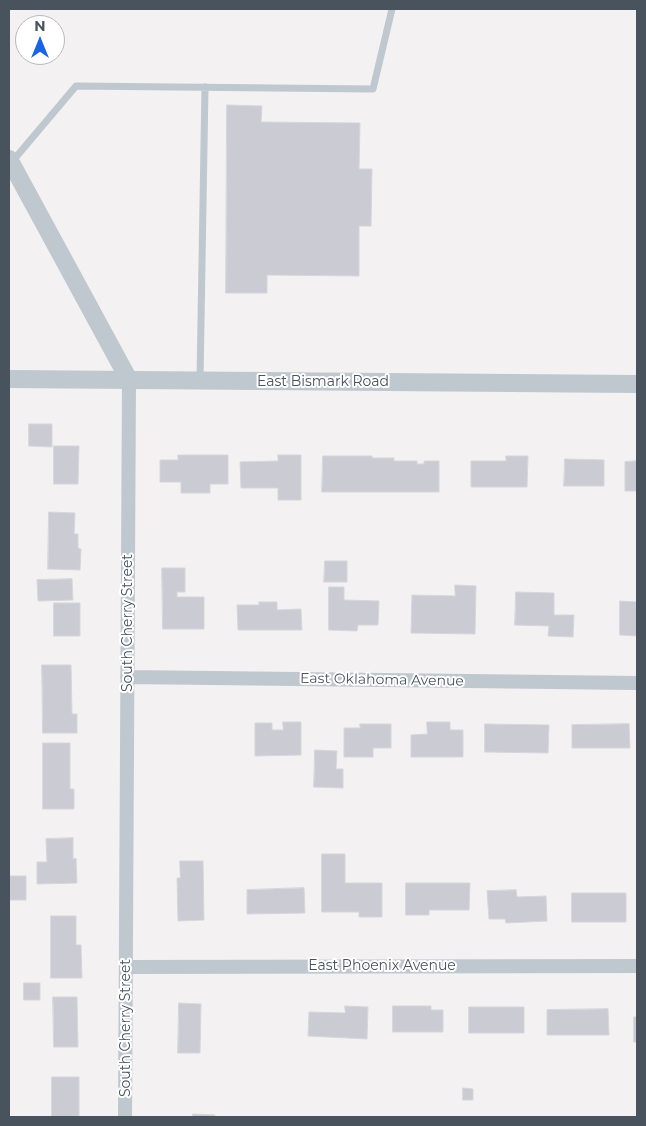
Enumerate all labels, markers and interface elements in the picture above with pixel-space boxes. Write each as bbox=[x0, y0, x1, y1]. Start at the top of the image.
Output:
north arrow bbox=[15, 15, 65, 65]
text: N bbox=[34, 17, 46, 35]
street label: East Bismark Road bbox=[257, 374, 389, 390]
street label: South Cherry Street bbox=[120, 554, 136, 692]
street label: East Oklahoma Avenue bbox=[300, 670, 464, 690]
street label: East Phoenix Avenue bbox=[308, 958, 456, 974]
street label: South Cherry Street bbox=[118, 959, 134, 1097]

